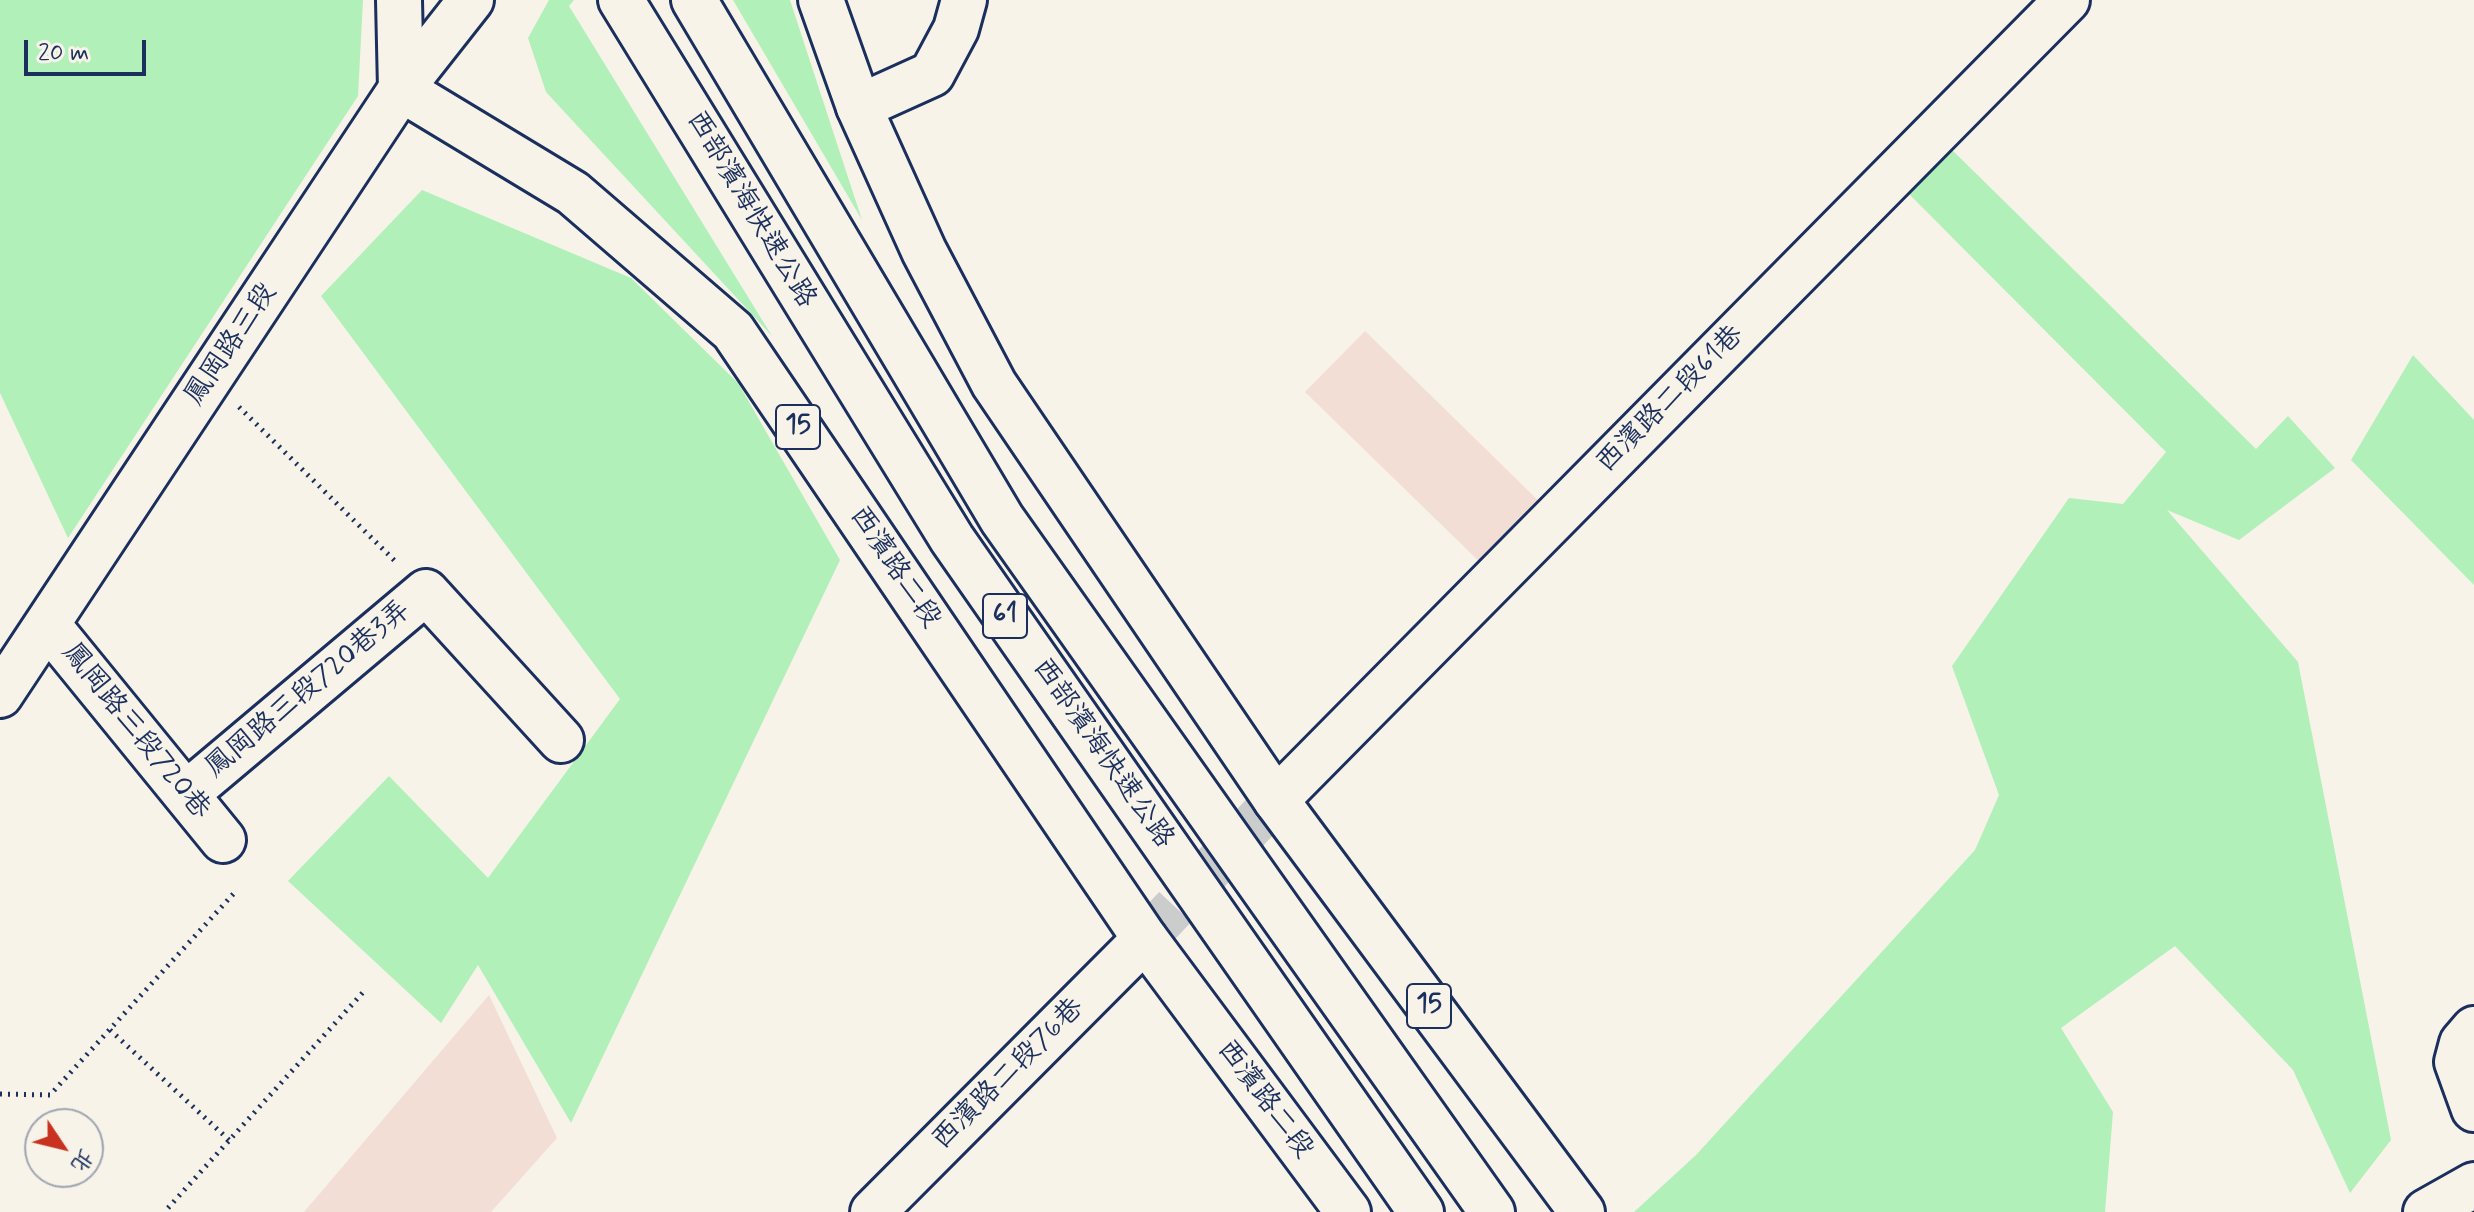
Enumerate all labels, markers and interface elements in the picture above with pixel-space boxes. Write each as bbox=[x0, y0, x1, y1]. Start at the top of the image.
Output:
scale bar bbox=[28, 24, 150, 74]
text: 20 m bbox=[38, 38, 89, 69]
street label: 西部濱海快速公路 bbox=[678, 105, 822, 315]
street label: 鳳岡路三段 bbox=[179, 278, 285, 412]
street label: 西濱路二段61巷 bbox=[1590, 319, 1752, 481]
road number: 15 bbox=[776, 405, 820, 449]
street label: 西濱路二段 bbox=[841, 501, 947, 635]
street label: 鳳岡路三段720巷3弄 bbox=[200, 594, 418, 786]
road number: 61 bbox=[983, 594, 1027, 638]
street label: 鳳岡路三段720巷 bbox=[54, 637, 216, 827]
street label: 西部濱海快速公路 bbox=[1024, 653, 1180, 855]
road number: 15 bbox=[1407, 984, 1451, 1028]
street label: 西濱路二段76巷 bbox=[926, 992, 1092, 1158]
street label: 西濱路二段 bbox=[1208, 1034, 1320, 1166]
north arrow bbox=[24, 1108, 104, 1188]
text: 北 bbox=[64, 1144, 100, 1178]

